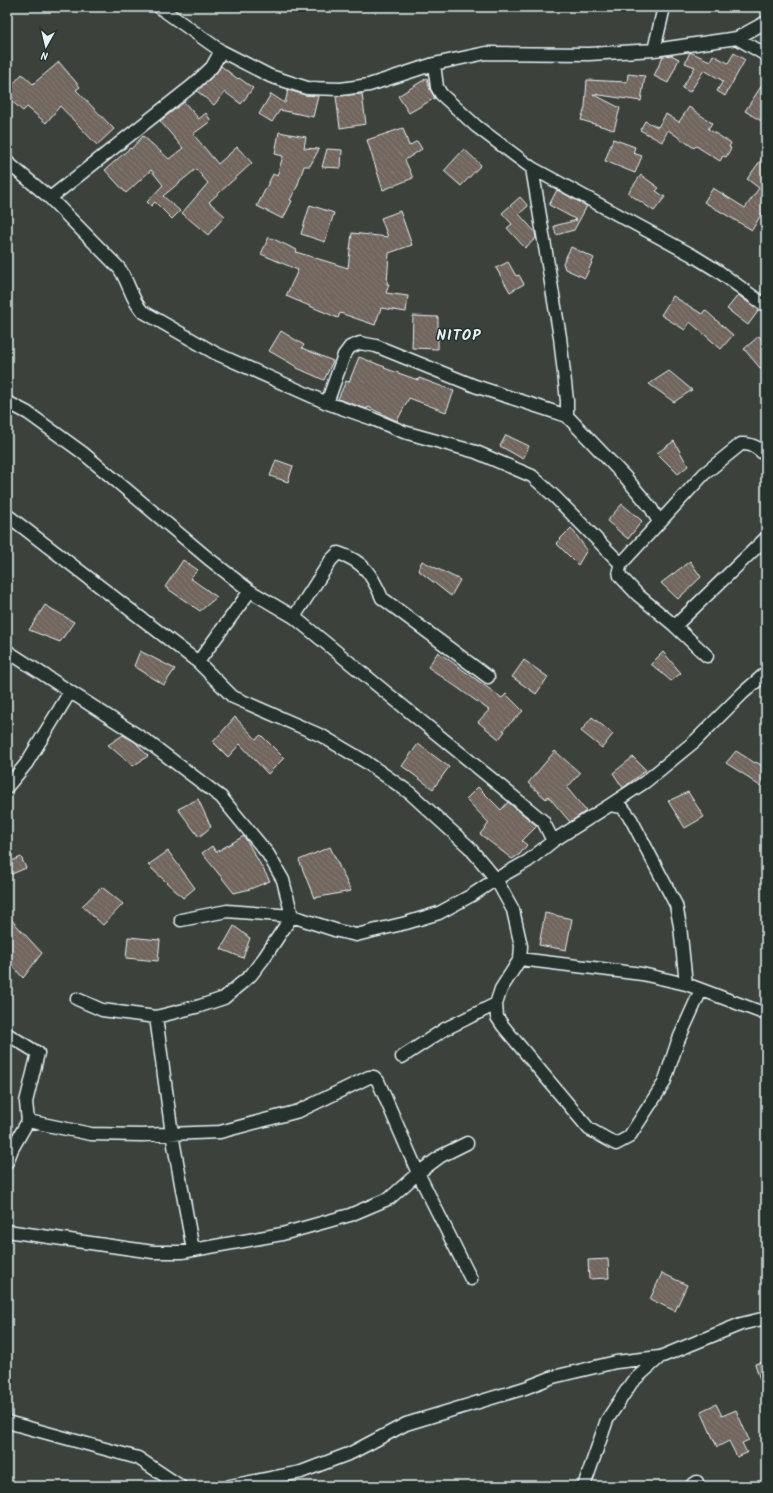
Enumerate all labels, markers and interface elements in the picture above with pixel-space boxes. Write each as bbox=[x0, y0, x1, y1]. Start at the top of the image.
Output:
north arrow bbox=[26, 26, 66, 66]
text: N bbox=[40, 46, 49, 64]
district label: NITOP bbox=[437, 324, 481, 348]

